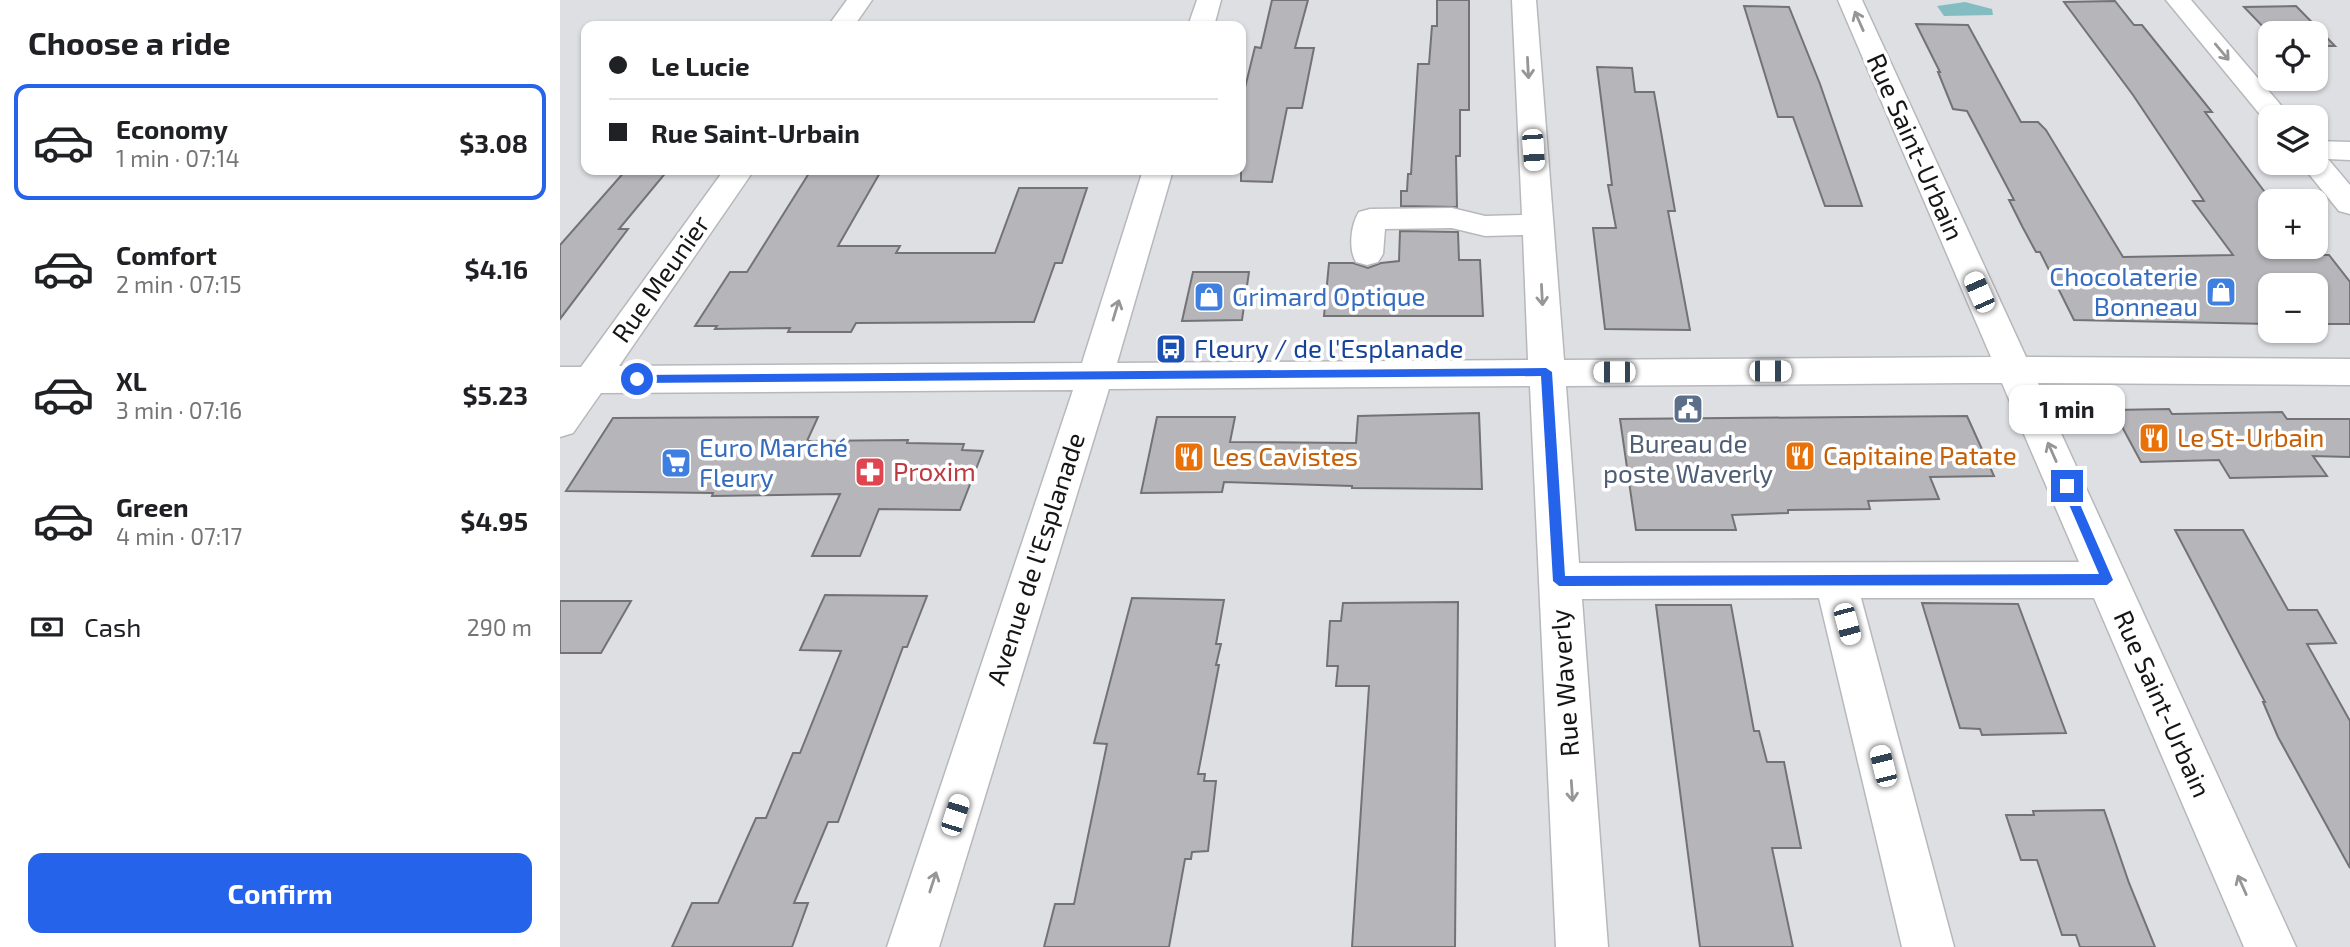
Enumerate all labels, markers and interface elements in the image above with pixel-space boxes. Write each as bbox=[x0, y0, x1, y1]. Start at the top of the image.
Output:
one-way arrow bbox=[1852, 11, 1865, 32]
map controls bbox=[2258, 21, 2328, 343]
button: locate bbox=[2258, 21, 2328, 91]
text: Choose a ride bbox=[28, 23, 231, 61]
one-way arrow bbox=[2214, 43, 2230, 61]
street label: Rue Saint-Urbain bbox=[1861, 48, 1971, 244]
text: Le Lucie bbox=[651, 50, 750, 81]
one-way arrow bbox=[1522, 56, 1535, 79]
button: layers bbox=[2258, 105, 2328, 175]
icon: car bbox=[32, 111, 95, 174]
text: Economy bbox=[116, 113, 228, 144]
text: Rue Saint-Urbain bbox=[651, 117, 860, 148]
text: $3.08 bbox=[459, 127, 528, 158]
car bbox=[1522, 128, 1545, 172]
text: 1 min · 07:14 bbox=[116, 144, 240, 172]
button: + bbox=[2258, 189, 2328, 259]
street label: Rue Meunier bbox=[605, 209, 715, 348]
icon: car bbox=[32, 237, 95, 300]
text: Comfort bbox=[116, 239, 217, 270]
text: $4.16 bbox=[465, 253, 528, 284]
place label: Chocolaterie Bonneau bbox=[2049, 260, 2198, 321]
car bbox=[1961, 269, 1998, 315]
text: 2 min · 07:15 bbox=[116, 270, 242, 298]
button: − bbox=[2258, 273, 2328, 343]
shop icon: Chocolaterie Bonneau bbox=[2204, 275, 2238, 309]
shop icon: Grimard Optique bbox=[1192, 280, 1226, 314]
place label: Grimard Optique bbox=[1232, 280, 1426, 311]
one-way arrow bbox=[1536, 283, 1549, 306]
one-way arrow bbox=[1110, 299, 1123, 321]
bus stop icon: Fleury / de l'Esplanade bbox=[1154, 332, 1188, 366]
place label: Fleury / de l'Esplanade bbox=[1194, 332, 1464, 363]
car bbox=[1750, 361, 1792, 382]
car bbox=[1594, 362, 1636, 383]
icon: car bbox=[32, 363, 95, 426]
route start bbox=[621, 363, 653, 395]
text: XL bbox=[116, 365, 147, 396]
text: $5.23 bbox=[462, 379, 528, 410]
callout: 1 min bbox=[2009, 384, 2125, 434]
public building icon: Bureau de poste Waverly bbox=[1671, 392, 1705, 426]
text: 1 min bbox=[2039, 395, 2095, 423]
text: 3 min · 07:16 bbox=[116, 396, 242, 424]
restaurant icon: Le St-Urbain bbox=[2137, 421, 2171, 455]
place label: Le St-Urbain bbox=[2177, 421, 2324, 452]
place label: Bureau de poste Waverly bbox=[1603, 427, 1773, 488]
street label: Avenue de l'Esplanade bbox=[979, 429, 1090, 689]
place label: Euro Marché Fleury bbox=[699, 431, 848, 492]
restaurant icon: Capitaine Patate bbox=[1783, 439, 1817, 473]
place label: Capitaine Patate bbox=[1823, 439, 2017, 470]
restaurant icon: Les Cavistes bbox=[1172, 440, 1206, 474]
place label: Les Cavistes bbox=[1212, 440, 1358, 471]
one-way arrow bbox=[2045, 442, 2058, 463]
supermarket icon: Euro Marché Fleury bbox=[659, 446, 693, 480]
pharmacy icon: Proxim bbox=[853, 455, 887, 489]
place label: Proxim bbox=[893, 455, 976, 486]
route end bbox=[2051, 470, 2083, 502]
icon: car bbox=[32, 489, 95, 552]
text: Green bbox=[116, 491, 189, 522]
text: $4.95 bbox=[460, 505, 528, 536]
text: 4 min · 07:17 bbox=[116, 522, 242, 550]
car bbox=[1832, 601, 1863, 647]
street label: Rue Saint-Urbain bbox=[2108, 605, 2218, 801]
icon: cash bbox=[28, 608, 66, 646]
street label: Rue Waverly bbox=[1543, 608, 1584, 758]
text: Cash bbox=[84, 611, 141, 642]
text: 290 m bbox=[467, 613, 532, 641]
car bbox=[1868, 743, 1899, 789]
one-way arrow bbox=[1566, 780, 1579, 802]
car bbox=[939, 792, 972, 838]
button: Confirm bbox=[28, 853, 532, 933]
one-way arrow bbox=[928, 871, 941, 893]
one-way arrow bbox=[2235, 874, 2248, 896]

